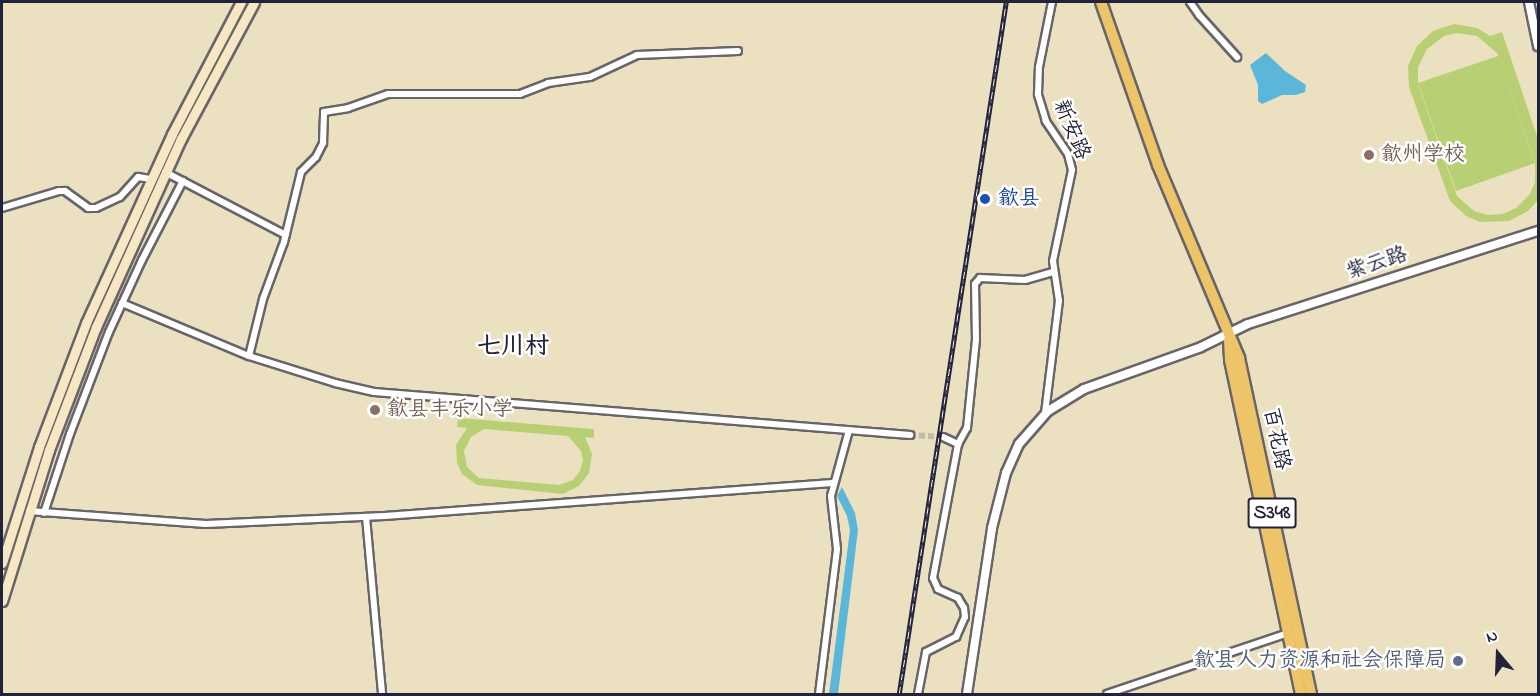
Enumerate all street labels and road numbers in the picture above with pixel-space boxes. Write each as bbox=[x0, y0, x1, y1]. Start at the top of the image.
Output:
street label: 新安路 bbox=[1047, 96, 1095, 164]
street label: 紫云路 bbox=[1343, 242, 1411, 286]
street label: 百花路 bbox=[1257, 406, 1295, 472]
road number: S348 bbox=[1246, 496, 1298, 530]

